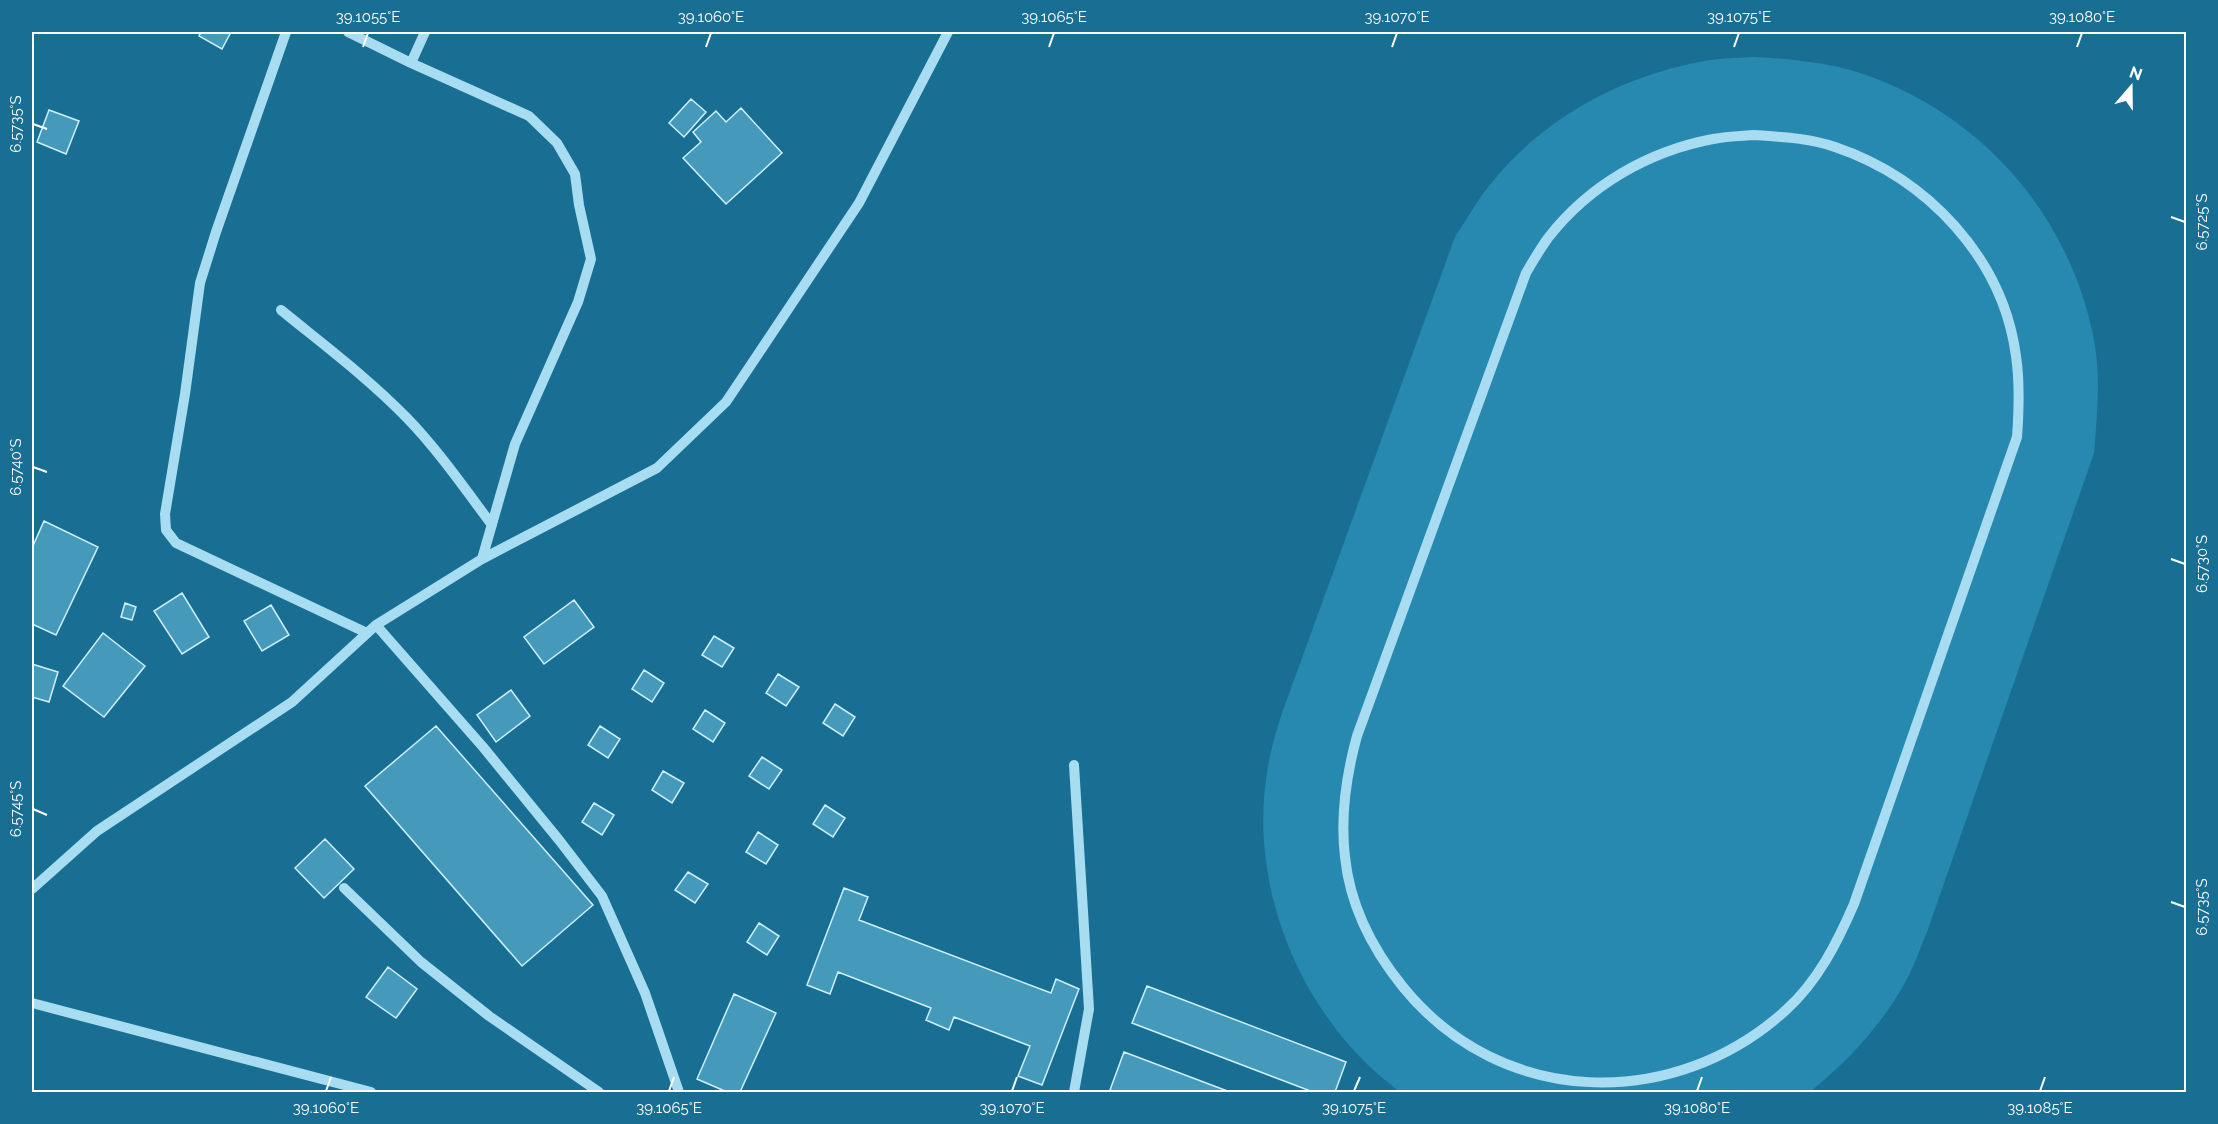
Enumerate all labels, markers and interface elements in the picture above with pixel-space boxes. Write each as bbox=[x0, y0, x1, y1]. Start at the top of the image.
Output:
text: 39.1055°E bbox=[336, 8, 400, 26]
text: 39.1060°E bbox=[678, 8, 744, 26]
text: 39.1065°E bbox=[1021, 8, 1087, 26]
text: 39.1070°E bbox=[1364, 8, 1430, 26]
text: 39.1075°E bbox=[1707, 8, 1771, 26]
text: 39.1080°E bbox=[2049, 8, 2115, 26]
north arrow bbox=[2101, 57, 2161, 117]
text: N bbox=[2127, 62, 2145, 84]
text: 6.5735°S bbox=[7, 95, 25, 153]
text: 6.5725°S bbox=[2193, 193, 2211, 251]
text: 6.5740°S bbox=[7, 438, 25, 496]
text: 6.5730°S bbox=[2193, 535, 2211, 593]
text: 6.5745°S bbox=[7, 781, 25, 837]
text: 6.5735°S bbox=[2193, 878, 2211, 936]
text: 39.1060°E bbox=[293, 1099, 359, 1117]
text: 39.1065°E bbox=[636, 1099, 702, 1117]
text: 39.1070°E bbox=[979, 1099, 1045, 1117]
text: 39.1075°E bbox=[1322, 1099, 1386, 1117]
text: 39.1080°E bbox=[1664, 1099, 1730, 1117]
text: 39.1085°E bbox=[2007, 1099, 2073, 1117]

